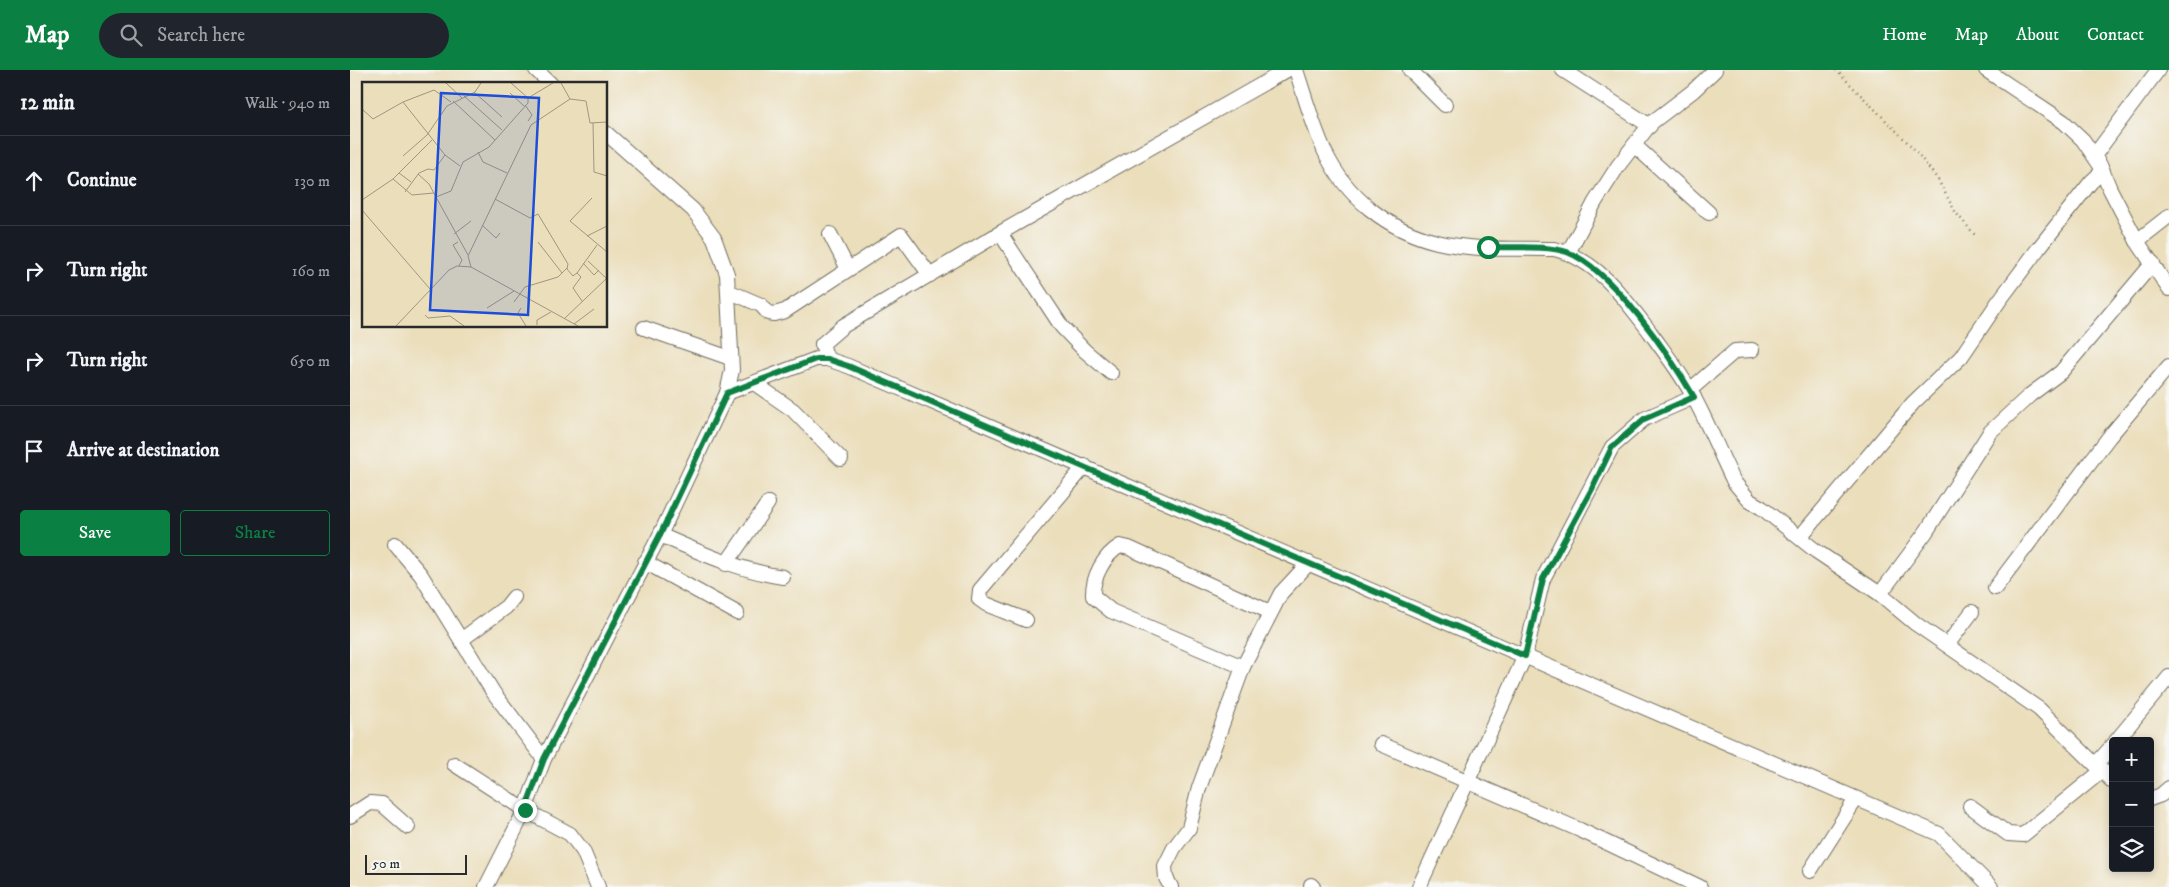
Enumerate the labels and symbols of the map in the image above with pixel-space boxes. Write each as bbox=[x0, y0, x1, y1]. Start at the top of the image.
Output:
inset map bbox=[362, 82, 608, 328]
route start bbox=[1477, 236, 1500, 259]
route end bbox=[514, 799, 537, 822]
scale bar bbox=[365, 852, 468, 875]

